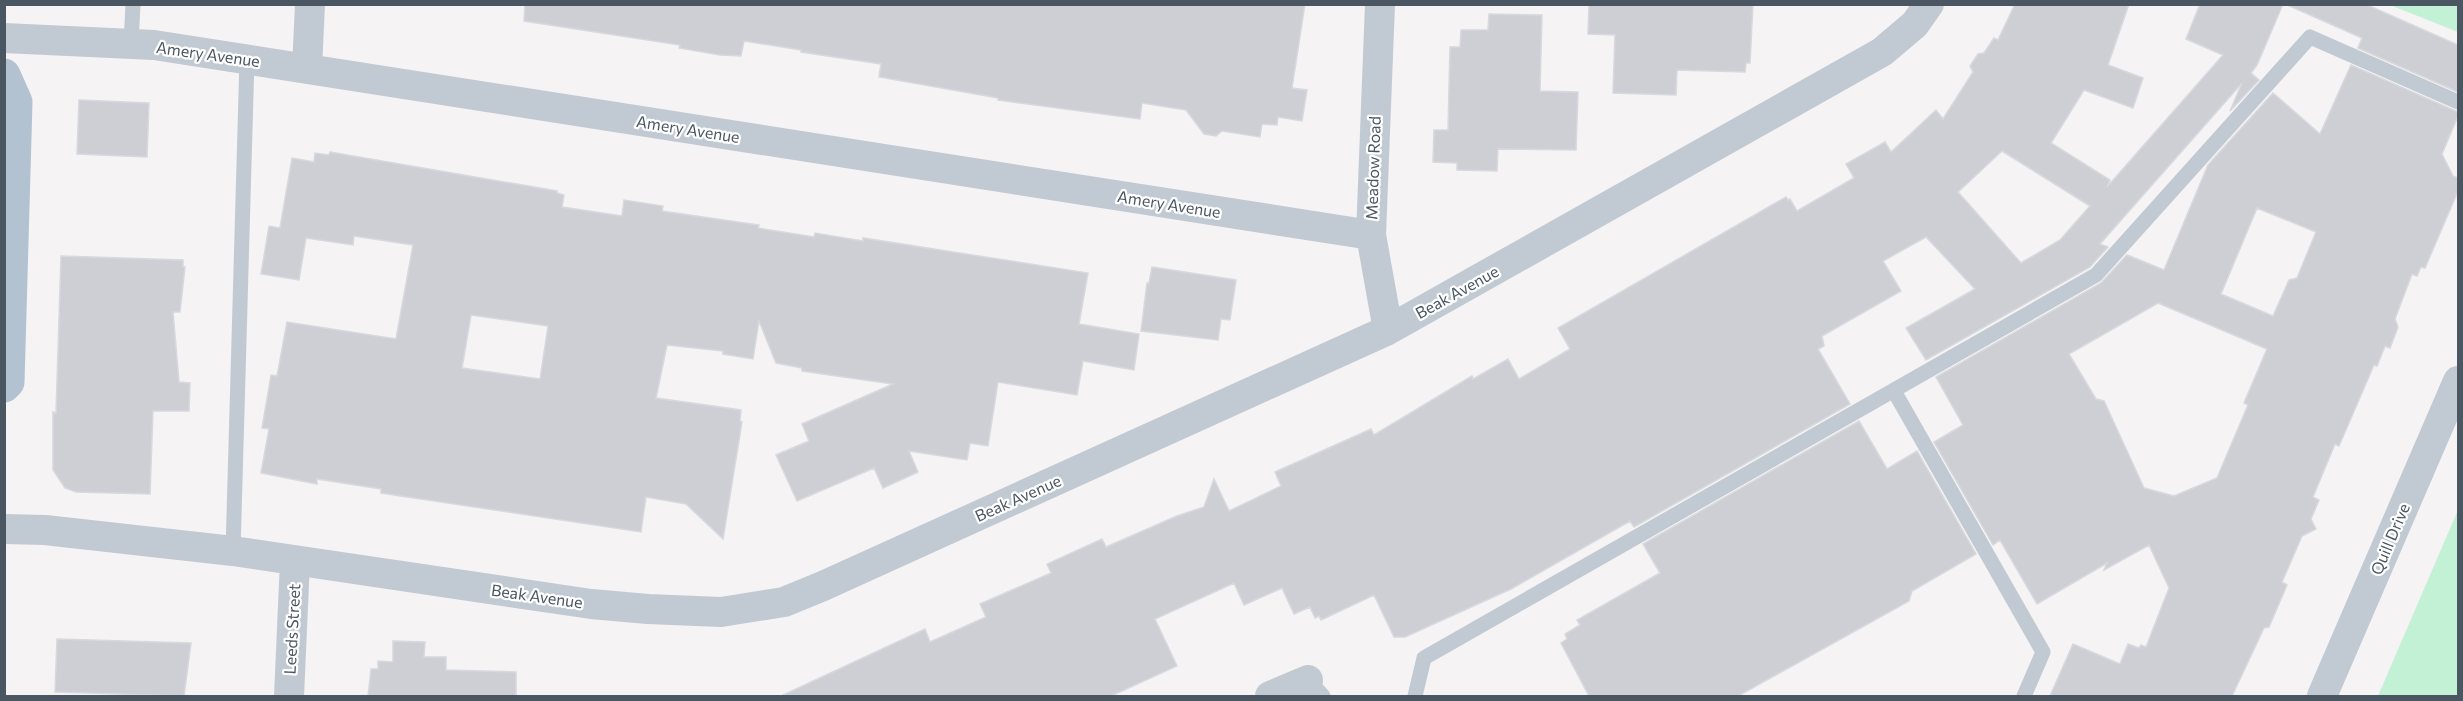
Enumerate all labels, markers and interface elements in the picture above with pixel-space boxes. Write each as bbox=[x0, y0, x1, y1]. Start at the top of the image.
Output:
street label: Amery Avenue bbox=[155, 37, 261, 70]
street label: Amery Avenue bbox=[635, 111, 741, 146]
street label: Meadow Road bbox=[1361, 116, 1384, 220]
street label: Amery Avenue bbox=[1116, 186, 1222, 221]
street label: Beak Avenue bbox=[1412, 261, 1502, 322]
street label: Beak Avenue bbox=[972, 470, 1064, 525]
street label: Quill Drive bbox=[2366, 500, 2413, 577]
street label: Beak Avenue bbox=[490, 580, 584, 611]
street label: Leeds Street bbox=[280, 583, 303, 675]

